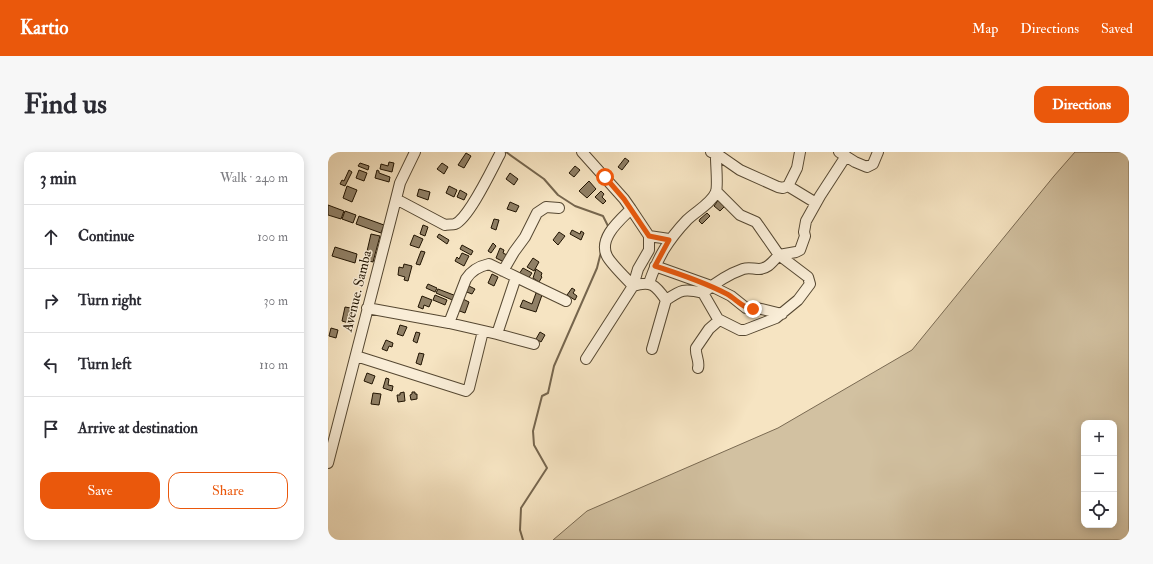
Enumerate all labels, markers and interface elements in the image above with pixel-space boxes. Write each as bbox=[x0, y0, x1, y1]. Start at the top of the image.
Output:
text: Kartio bbox=[20, 16, 68, 40]
text: Map bbox=[972, 20, 998, 37]
text: Directions bbox=[1020, 20, 1079, 37]
text: Saved bbox=[1101, 20, 1133, 37]
button: Directions bbox=[1034, 86, 1129, 123]
text: Find us bbox=[24, 87, 107, 122]
text: 3 min bbox=[40, 168, 77, 189]
route start bbox=[596, 168, 614, 186]
text: Walk · 240 m bbox=[220, 170, 288, 186]
icon: ahead bbox=[40, 226, 62, 248]
text: Continue bbox=[78, 227, 134, 246]
text: 100 m bbox=[257, 229, 288, 245]
street label: Avenue. Samba bbox=[338, 248, 375, 334]
icon: right bbox=[40, 290, 62, 312]
text: Turn right bbox=[78, 291, 141, 310]
text: 30 m bbox=[264, 293, 288, 309]
route end bbox=[744, 300, 762, 318]
icon: left bbox=[40, 354, 62, 376]
text: Turn left bbox=[78, 355, 132, 374]
text: 110 m bbox=[259, 357, 288, 373]
icon: arrive bbox=[40, 418, 62, 440]
text: Arrive at destination bbox=[78, 419, 198, 438]
map controls bbox=[1081, 420, 1117, 528]
button: + bbox=[1081, 420, 1117, 456]
button: − bbox=[1081, 456, 1117, 492]
button: Save bbox=[40, 472, 160, 509]
button: Share bbox=[168, 472, 288, 509]
button: locate bbox=[1081, 492, 1117, 528]

